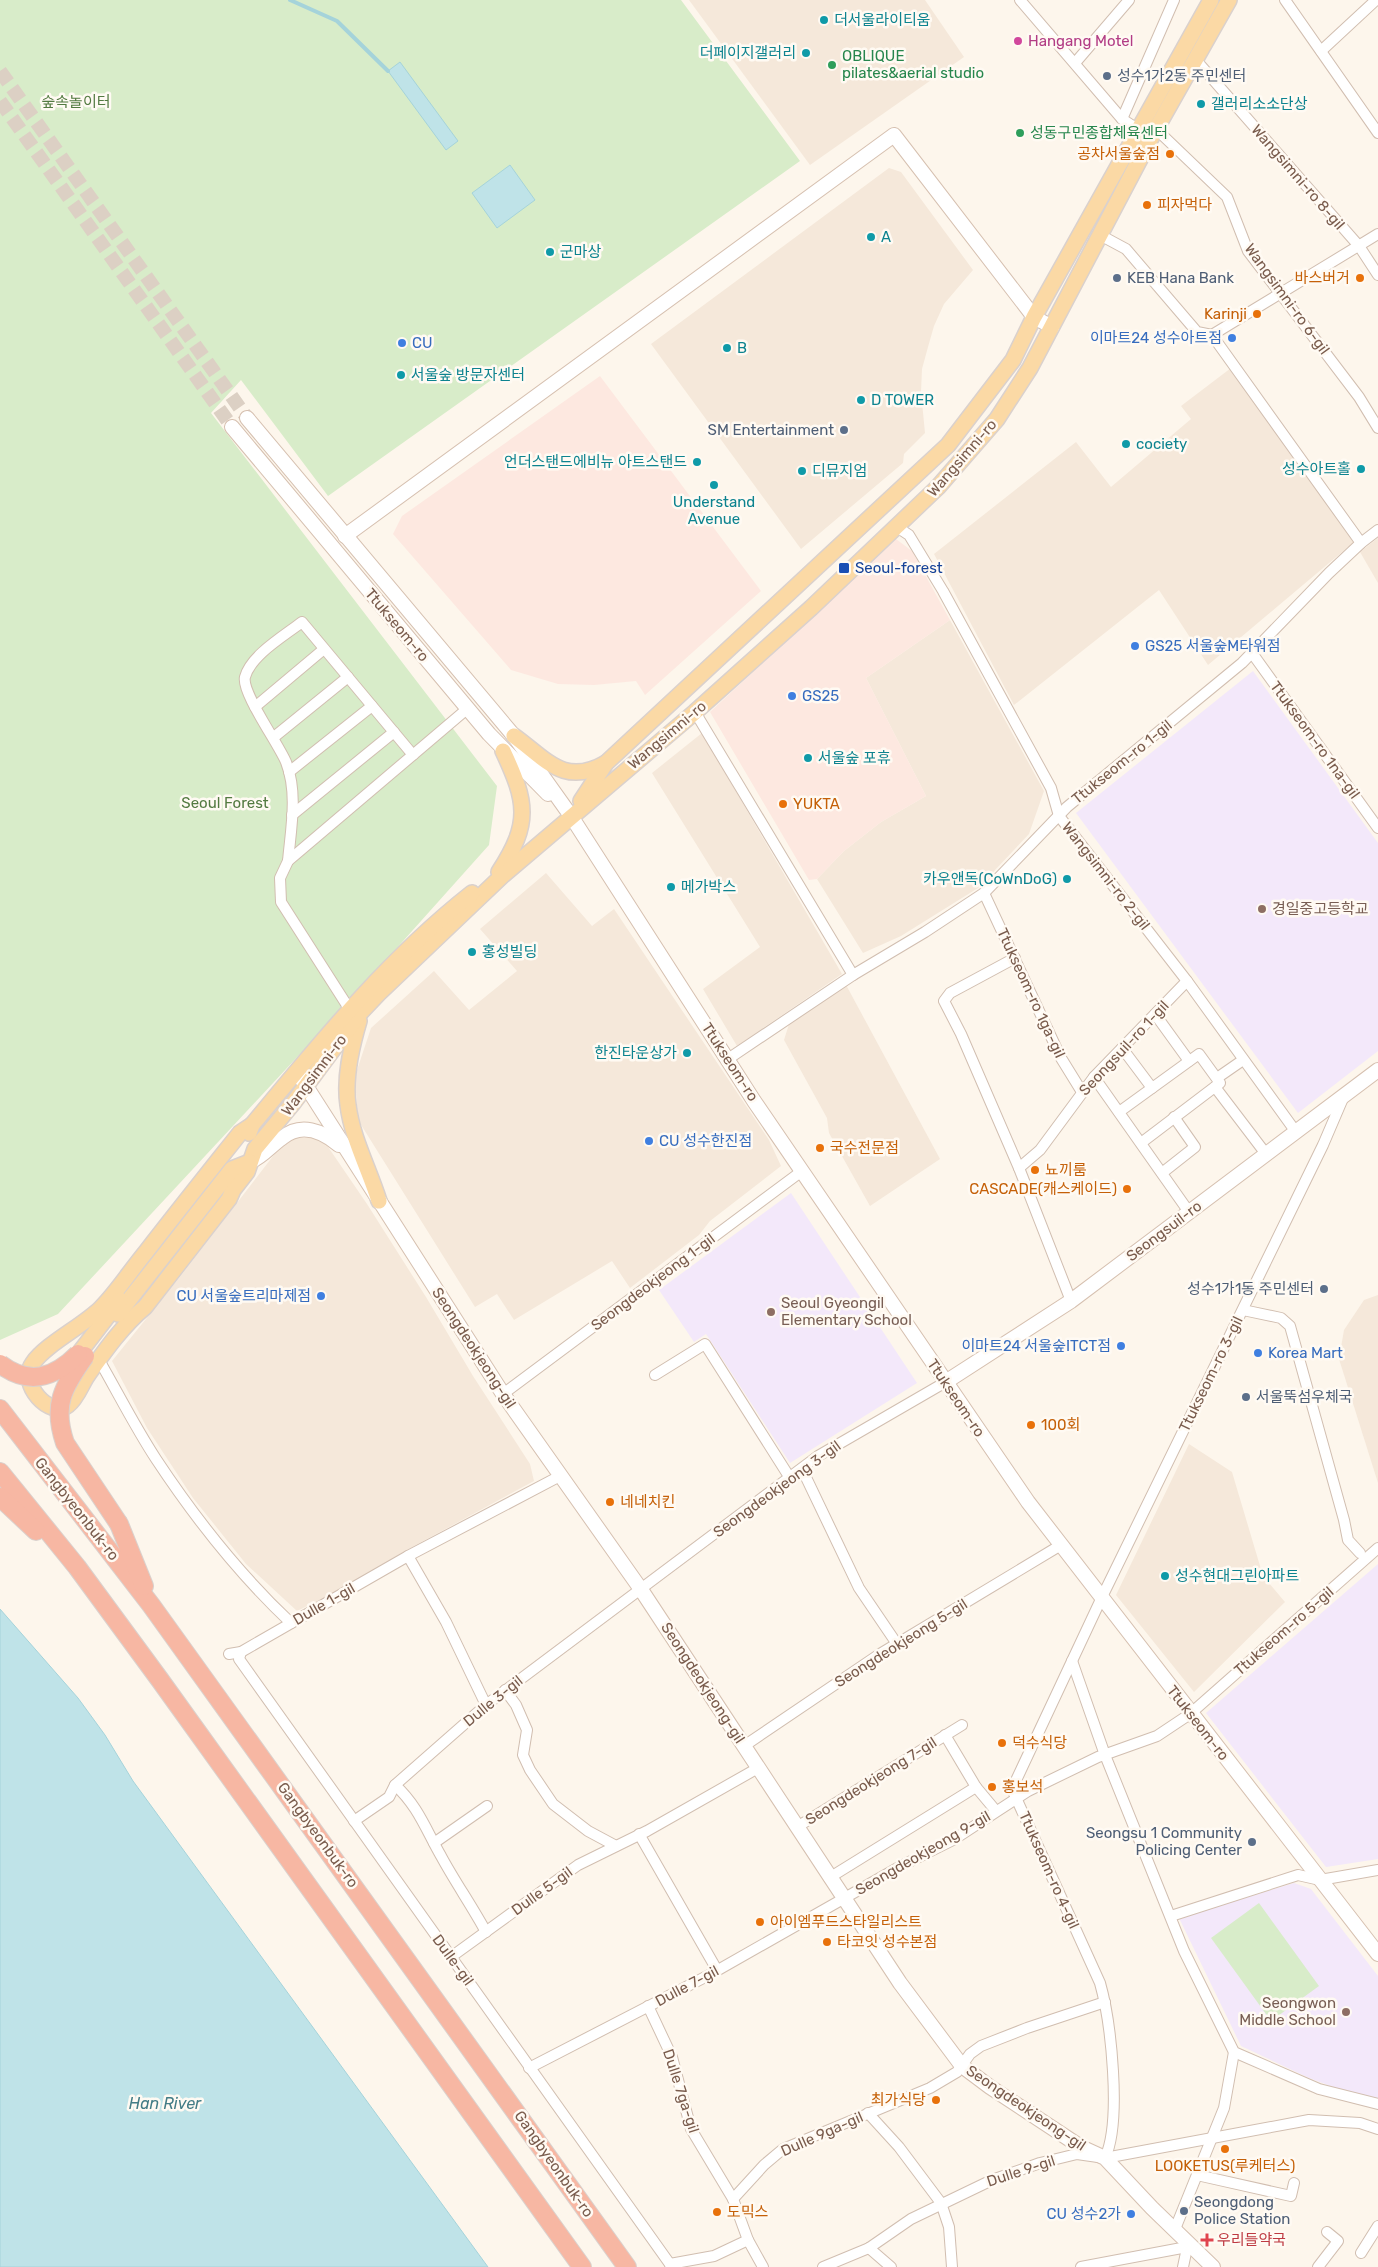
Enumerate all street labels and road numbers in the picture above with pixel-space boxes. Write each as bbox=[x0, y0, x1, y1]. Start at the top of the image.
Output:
street label: Wangsimni-ro 8-gil bbox=[1247, 121, 1349, 233]
street label: Wangsimni-ro 6-gil bbox=[1241, 240, 1333, 358]
street label: Wangsimni-ro bbox=[923, 416, 1001, 500]
street label: Ttukseom-ro bbox=[361, 585, 433, 665]
street label: Ttukseom-ro 1na-gil bbox=[1266, 678, 1364, 802]
street label: Wangsimni-ro bbox=[624, 697, 710, 773]
street label: Ttukseom-ro 1-gil bbox=[1068, 716, 1176, 808]
street label: Wangsimni-ro 2-gil bbox=[1058, 818, 1154, 934]
street label: Ttukseom-ro 1ga-gil bbox=[993, 925, 1069, 1061]
street label: Seongsuil-ro 1-gil bbox=[1075, 997, 1173, 1099]
street label: Ttukseom-ro bbox=[698, 1019, 762, 1105]
street label: Wangsimni-ro bbox=[278, 1031, 350, 1119]
street label: Seongsuil-ro bbox=[1123, 1197, 1205, 1265]
street label: Seongdeokjeong 1-gil bbox=[587, 1230, 719, 1334]
street label: Seongdeokjeong-gil bbox=[428, 1284, 520, 1412]
street label: Ttukseom-ro 3-gil bbox=[1175, 1313, 1247, 1435]
street label: Ttukseom-ro bbox=[923, 1356, 989, 1440]
street label: Seongdeokjeong 3-gil bbox=[710, 1437, 844, 1541]
street label: Gangbyeonbuk-ro bbox=[31, 1454, 123, 1564]
street label: Dulle 1-gil bbox=[290, 1579, 358, 1629]
street label: Ttukseom-ro 5-gil bbox=[1231, 1583, 1337, 1679]
street label: Seongdeokjeong 5-gil bbox=[831, 1595, 971, 1691]
street label: Seongdeokjeong-gil bbox=[657, 1619, 749, 1747]
street label: Dulle 3-gil bbox=[460, 1672, 526, 1730]
street label: Ttukseom-ro bbox=[1163, 1682, 1233, 1764]
street label: Seongdeokjeong 7-gil bbox=[802, 1733, 940, 1829]
street label: Gangbyeonbuk-ro bbox=[274, 1779, 362, 1891]
street label: Seongdeokjeong 9-gil bbox=[852, 1807, 994, 1899]
street label: Ttukseom-ro 4-gil bbox=[1015, 1809, 1083, 1931]
street label: Dulle 5-gil bbox=[508, 1863, 576, 1919]
street label: Dulle-gil bbox=[429, 1931, 477, 1989]
street label: Dulle 7-gil bbox=[652, 1962, 722, 2010]
street label: Dulle 7ga-gil bbox=[659, 2047, 703, 2135]
street label: Seongdeokjeong-gil bbox=[963, 2061, 1089, 2155]
street label: Gangbyeonbuk-ro bbox=[511, 2107, 597, 2221]
street label: Dulle 9ga-gil bbox=[778, 2108, 866, 2160]
street label: Dulle 9-gil bbox=[985, 2151, 1057, 2191]

